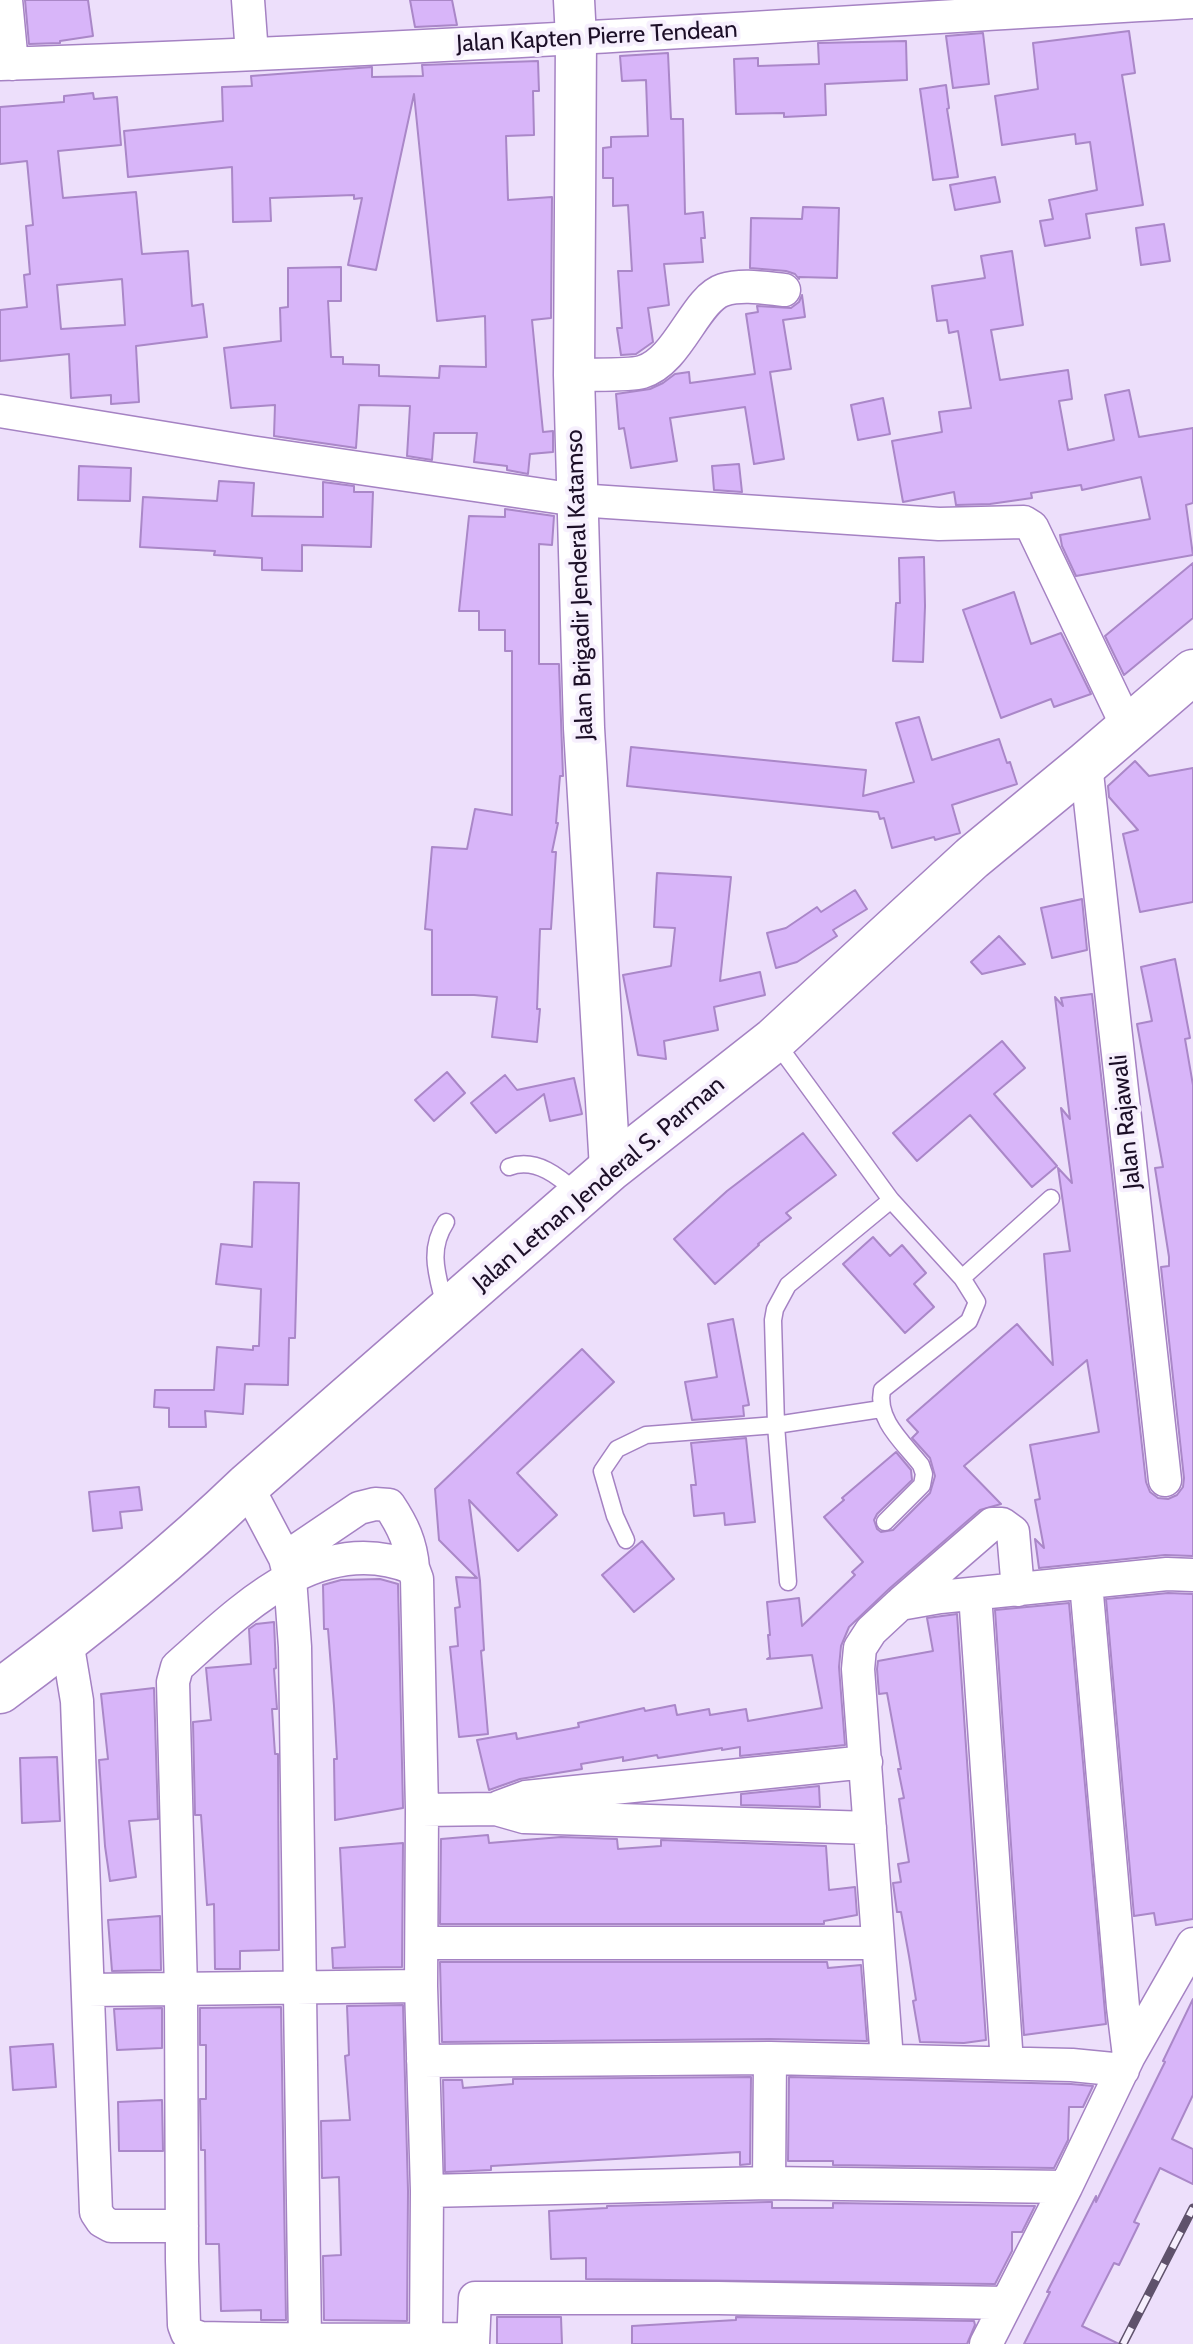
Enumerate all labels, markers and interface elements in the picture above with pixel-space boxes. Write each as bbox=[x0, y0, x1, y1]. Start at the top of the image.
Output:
street label: Jalan Kapten Pierre Tendean bbox=[456, 15, 738, 59]
street label: Jalan Brigadir Jenderal Katamso bbox=[560, 429, 600, 741]
street label: Jalan Rajawali bbox=[1105, 1053, 1147, 1191]
street label: Jalan Letnan Jenderal S. Parman bbox=[467, 1070, 731, 1298]

